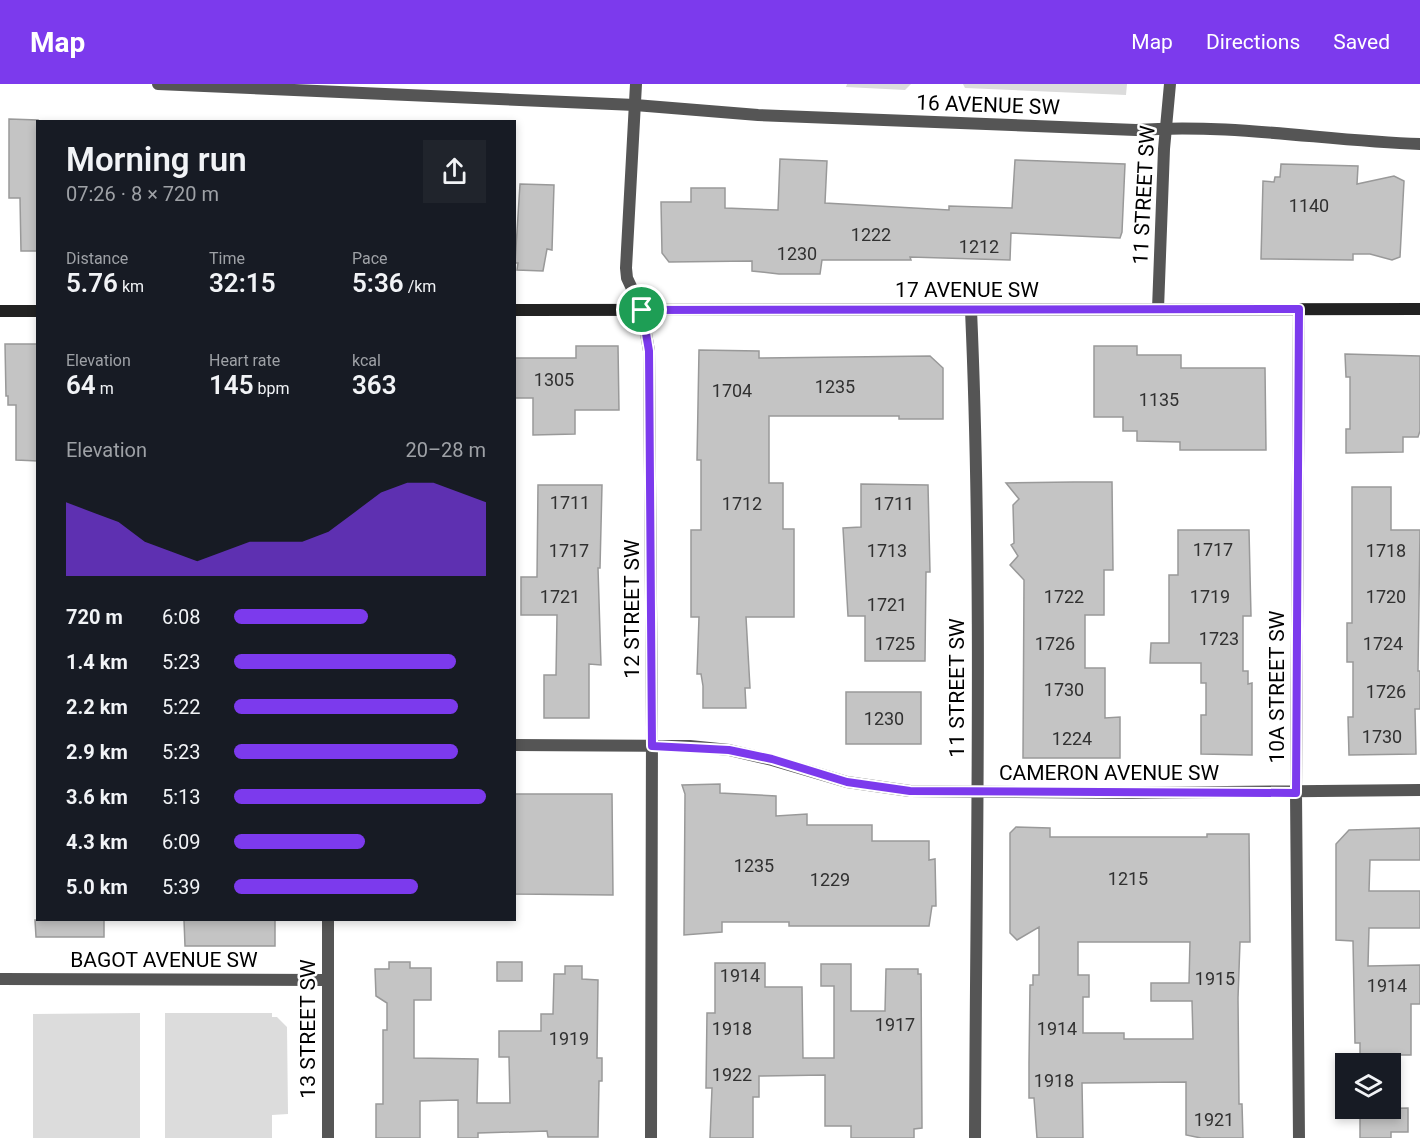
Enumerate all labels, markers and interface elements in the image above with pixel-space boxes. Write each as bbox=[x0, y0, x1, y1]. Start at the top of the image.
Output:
text: Map bbox=[30, 26, 85, 59]
text: Map bbox=[1131, 30, 1173, 54]
text: Directions bbox=[1206, 30, 1300, 54]
text: Saved bbox=[1333, 30, 1390, 54]
street label: 16 AVENUE SW bbox=[916, 90, 1061, 120]
street label: 11 STREET SW bbox=[1128, 124, 1160, 265]
text: Morning run bbox=[66, 140, 247, 179]
button: share bbox=[423, 140, 486, 203]
text: 07:26 · 8 × 720 m bbox=[66, 182, 219, 206]
house number: 1140 bbox=[1289, 195, 1329, 216]
house number: 1222 bbox=[851, 224, 891, 245]
house number: 1212 bbox=[959, 236, 999, 257]
house number: 1230 bbox=[777, 243, 817, 264]
text: Distance bbox=[66, 249, 128, 268]
text: Time bbox=[209, 249, 245, 268]
text: Pace bbox=[352, 249, 388, 268]
text: 5.76 bbox=[66, 268, 118, 298]
text: 32:15 bbox=[209, 268, 276, 298]
text: 5:36 bbox=[352, 268, 404, 298]
text: km bbox=[118, 277, 144, 296]
text: /km bbox=[404, 277, 436, 296]
street label: 17 AVENUE SW bbox=[895, 278, 1039, 302]
pin bbox=[616, 284, 667, 335]
icon: arrive bbox=[625, 293, 658, 326]
text: Elevation bbox=[66, 351, 131, 370]
text: Heart rate bbox=[209, 351, 280, 370]
text: kcal bbox=[352, 351, 381, 370]
house number: 1305 bbox=[534, 369, 574, 390]
text: 64 bbox=[66, 370, 96, 400]
text: 145 bbox=[209, 370, 254, 400]
text: 363 bbox=[352, 370, 397, 400]
house number: 1235 bbox=[815, 376, 855, 397]
text: m bbox=[96, 379, 114, 398]
text: bpm bbox=[254, 379, 290, 398]
house number: 1704 bbox=[712, 380, 752, 401]
house number: 1135 bbox=[1139, 389, 1179, 410]
text: Elevation bbox=[66, 438, 147, 462]
text: 20–28 m bbox=[405, 438, 486, 462]
house number: 1711 bbox=[550, 492, 590, 513]
house number: 1712 bbox=[722, 493, 762, 514]
house number: 1711 bbox=[874, 493, 914, 514]
street label: 12 STREET SW bbox=[620, 539, 644, 679]
house number: 1717 bbox=[1193, 539, 1233, 560]
house number: 1717 bbox=[549, 540, 589, 561]
house number: 1713 bbox=[867, 540, 907, 561]
house number: 1718 bbox=[1366, 540, 1406, 561]
house number: 1721 bbox=[540, 586, 580, 607]
house number: 1722 bbox=[1044, 586, 1084, 607]
house number: 1719 bbox=[1190, 586, 1230, 607]
house number: 1720 bbox=[1366, 586, 1406, 607]
house number: 1721 bbox=[867, 594, 907, 615]
text: 720 m bbox=[66, 605, 123, 629]
text: 6:08 bbox=[162, 605, 201, 629]
street label: 10A STREET SW bbox=[1265, 610, 1289, 763]
street label: 11 STREET SW bbox=[945, 618, 969, 758]
house number: 1723 bbox=[1199, 628, 1239, 649]
house number: 1725 bbox=[875, 633, 915, 654]
house number: 1726 bbox=[1035, 633, 1075, 654]
house number: 1724 bbox=[1363, 633, 1403, 654]
text: 1.4 km bbox=[66, 650, 128, 674]
text: 5:23 bbox=[162, 650, 201, 674]
house number: 1730 bbox=[1044, 679, 1084, 700]
house number: 1726 bbox=[1366, 681, 1406, 702]
text: 2.2 km bbox=[66, 695, 128, 719]
text: 5:22 bbox=[162, 695, 201, 719]
house number: 1230 bbox=[864, 708, 904, 729]
house number: 1730 bbox=[1362, 726, 1402, 747]
house number: 1224 bbox=[1052, 728, 1092, 749]
text: 2.9 km bbox=[66, 740, 128, 764]
text: 5:23 bbox=[162, 740, 201, 764]
street label: CAMERON AVENUE SW bbox=[999, 761, 1219, 785]
text: 3.6 km bbox=[66, 785, 128, 809]
text: 5:13 bbox=[162, 785, 201, 809]
text: 4.3 km bbox=[66, 830, 128, 854]
text: 6:09 bbox=[162, 830, 201, 854]
house number: 1235 bbox=[734, 855, 774, 876]
house number: 1215 bbox=[1108, 868, 1148, 889]
house number: 1229 bbox=[810, 869, 850, 890]
text: 5.0 km bbox=[66, 875, 128, 899]
text: 5:39 bbox=[162, 875, 201, 899]
street label: BAGOT AVENUE SW bbox=[70, 948, 258, 972]
street label: 13 STREET SW bbox=[296, 959, 320, 1099]
house number: 1914 bbox=[720, 965, 760, 986]
house number: 1915 bbox=[1195, 968, 1235, 989]
house number: 1914 bbox=[1367, 975, 1407, 996]
house number: 1917 bbox=[875, 1014, 915, 1035]
house number: 1918 bbox=[712, 1018, 752, 1039]
house number: 1914 bbox=[1037, 1018, 1077, 1039]
house number: 1919 bbox=[549, 1028, 589, 1049]
map controls bbox=[1335, 1053, 1401, 1119]
button: layers bbox=[1335, 1053, 1401, 1119]
house number: 1922 bbox=[712, 1064, 752, 1085]
house number: 1918 bbox=[1034, 1070, 1074, 1091]
house number: 1921 bbox=[1194, 1109, 1234, 1130]

